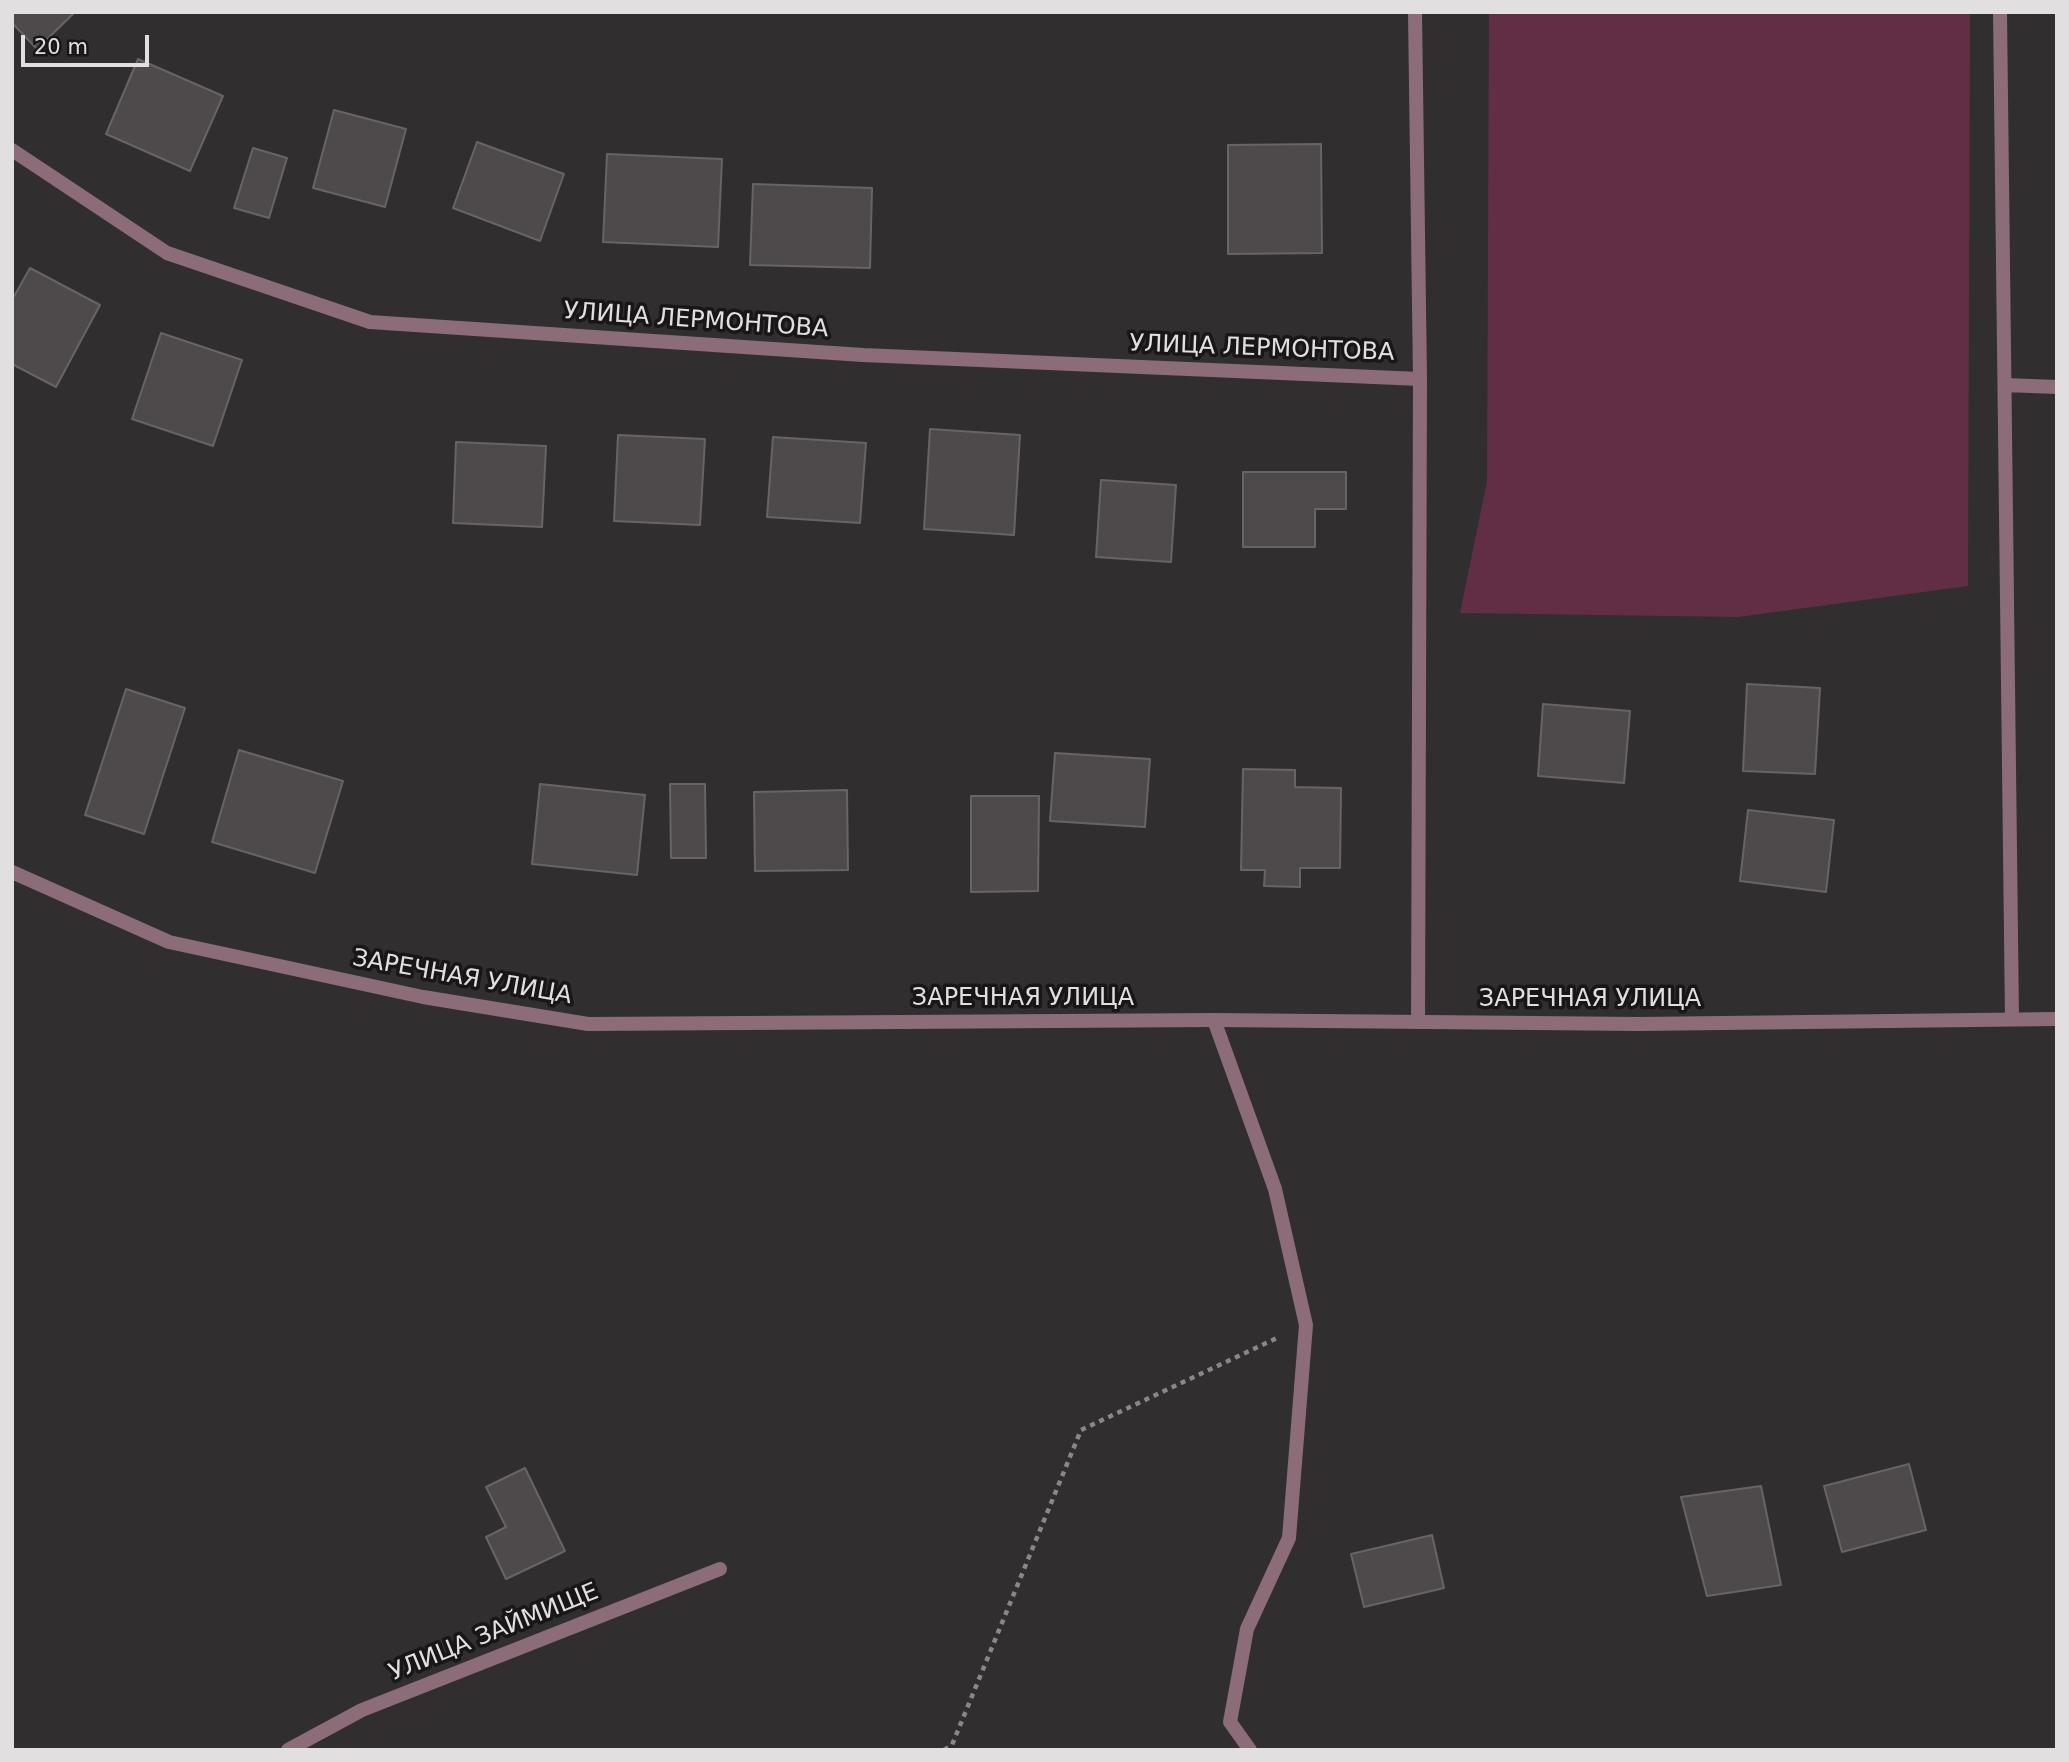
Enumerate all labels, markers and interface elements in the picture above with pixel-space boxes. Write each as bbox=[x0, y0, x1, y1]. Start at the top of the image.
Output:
scale bar bbox=[24, 21, 152, 65]
text: 20 m bbox=[34, 35, 88, 59]
street label: УЛИЦА ЛЕРМОНТОВА bbox=[563, 297, 829, 345]
street label: УЛИЦА ЛЕРМОНТОВА bbox=[1129, 330, 1395, 368]
street label: ЗАРЕЧНАЯ УЛИЦА bbox=[350, 945, 574, 1011]
street label: ЗАРЕЧНАЯ УЛИЦА bbox=[912, 985, 1134, 1013]
street label: ЗАРЕЧНАЯ УЛИЦА bbox=[1479, 986, 1701, 1014]
street label: УЛИЦА ЗАЙМИЩЕ bbox=[385, 1578, 603, 1688]

